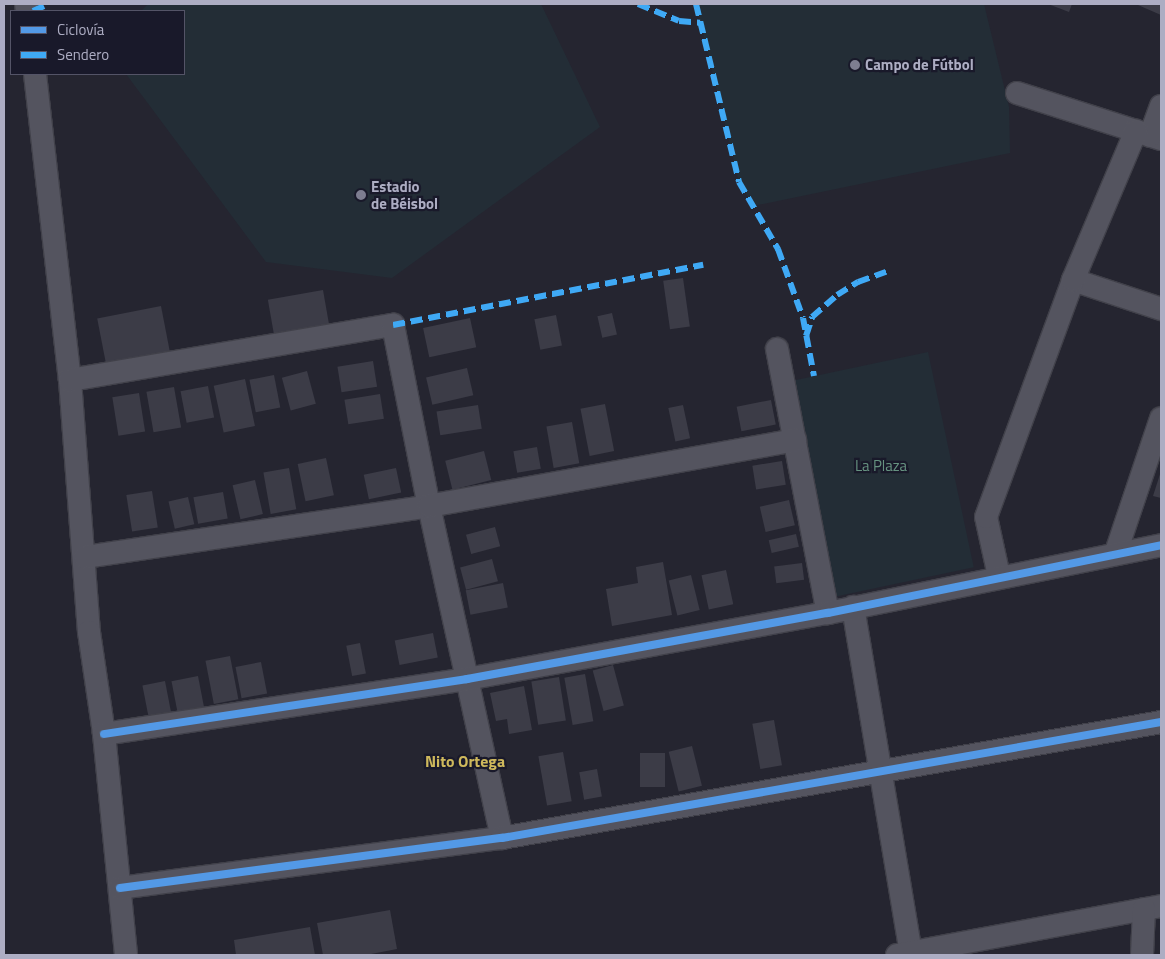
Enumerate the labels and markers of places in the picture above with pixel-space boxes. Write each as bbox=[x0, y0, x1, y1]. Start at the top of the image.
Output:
place label: Campo de Fútbol bbox=[865, 56, 974, 74]
marker: Campo de Fútbol bbox=[849, 59, 861, 71]
place label: Estadio de Béisbol bbox=[371, 177, 438, 212]
marker: Estadio de Béisbol bbox=[355, 189, 367, 201]

